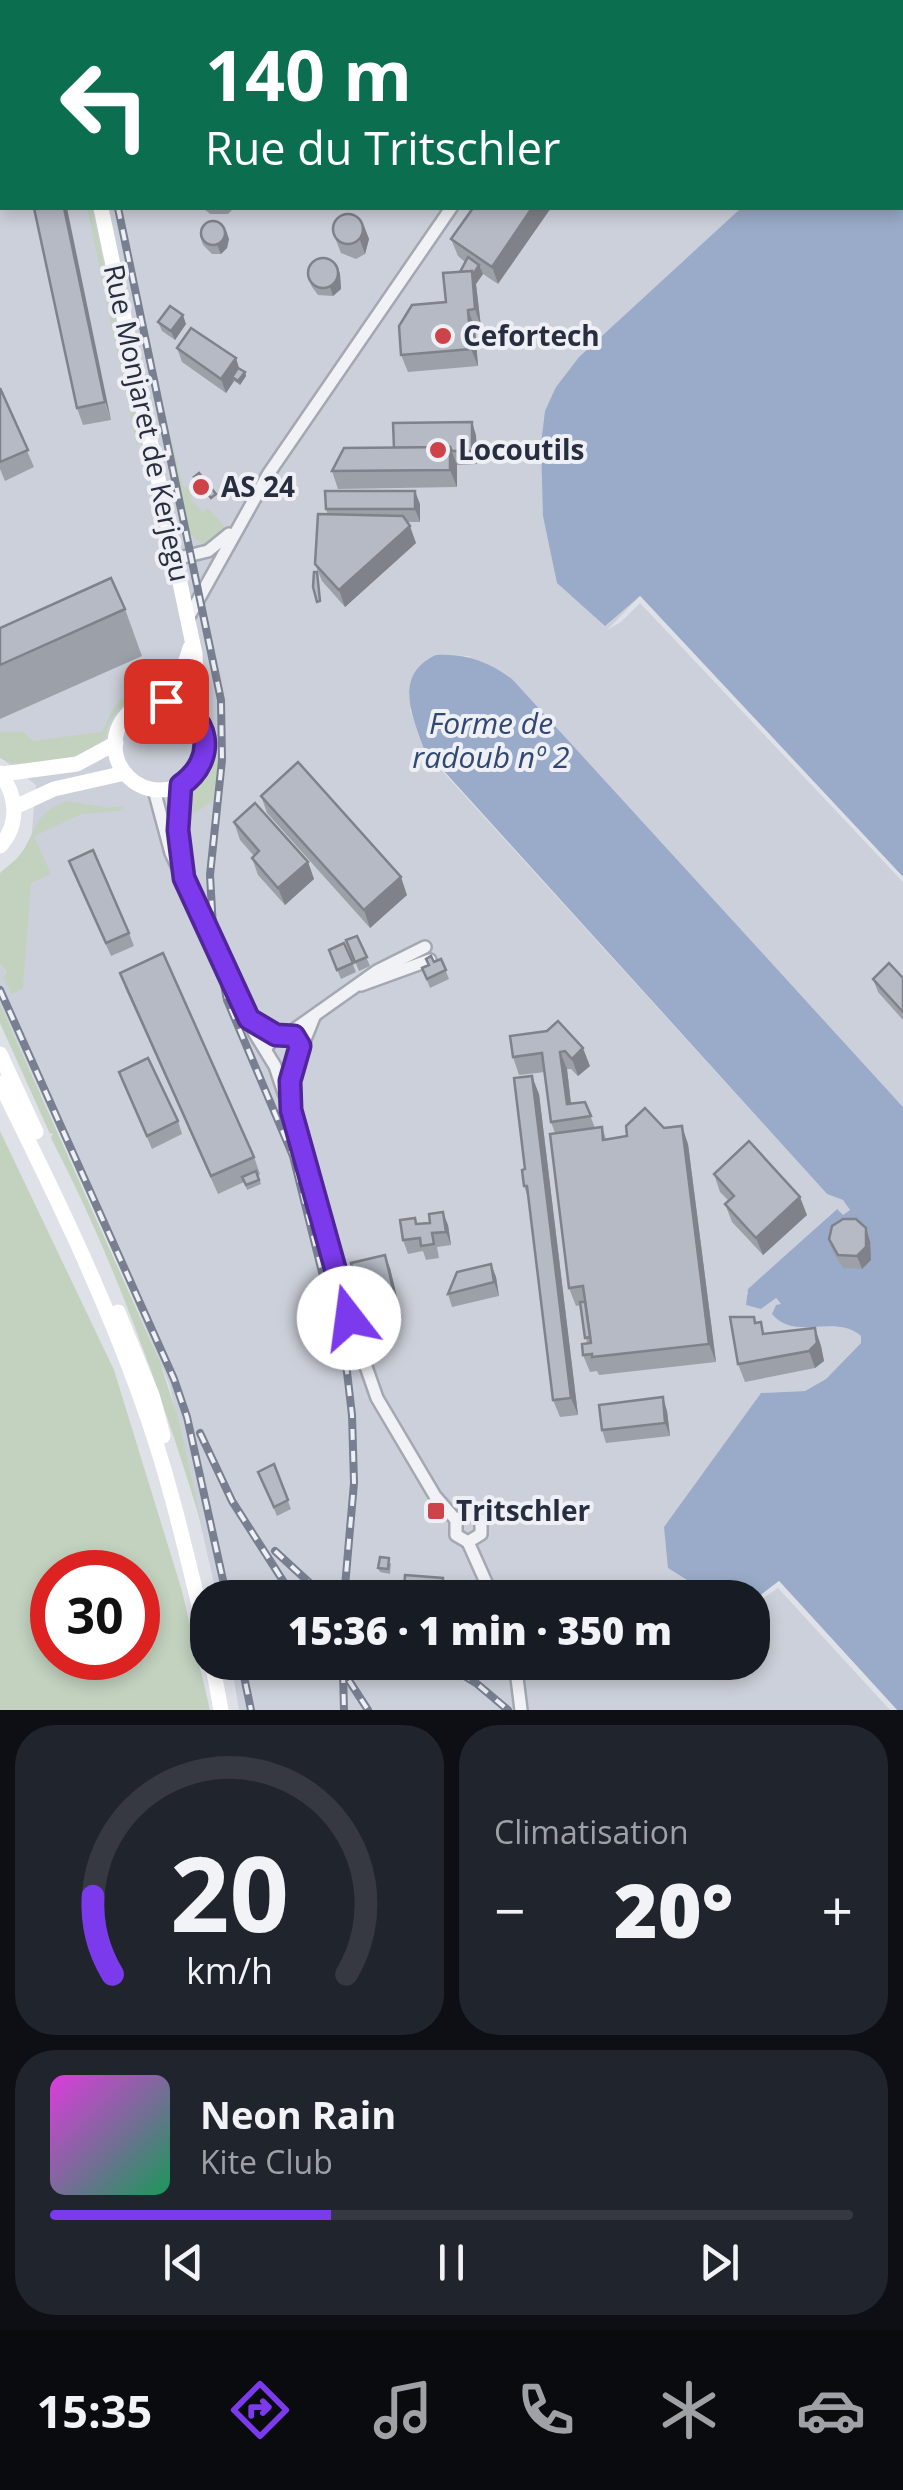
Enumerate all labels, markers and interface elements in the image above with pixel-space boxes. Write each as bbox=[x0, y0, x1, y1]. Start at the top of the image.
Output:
text: 140 m bbox=[205, 26, 412, 122]
icon: left bbox=[40, 40, 170, 170]
text: Rue du Tritschler bbox=[205, 117, 560, 178]
street label: Rue Monjaret de Kerjegu bbox=[96, 261, 200, 585]
place label: Cefortech bbox=[463, 316, 600, 354]
marker: Cefortech bbox=[432, 325, 454, 347]
place label: Locoutils bbox=[458, 430, 584, 468]
marker: Locoutils bbox=[427, 439, 449, 461]
place label: AS 24 bbox=[221, 467, 295, 505]
marker: AS 24 bbox=[190, 476, 212, 498]
pin bbox=[124, 659, 209, 744]
icon: arrive bbox=[139, 674, 194, 729]
water label: Forme de radoub nº 2 bbox=[412, 702, 570, 777]
position arrow bbox=[297, 1266, 401, 1370]
place label: Tritschler bbox=[456, 1491, 590, 1529]
marker: Tritschler bbox=[425, 1500, 447, 1522]
speed limit sign: 30 bbox=[30, 1550, 160, 1680]
text: 15:36 · 1 min · 350 m bbox=[288, 1604, 672, 1656]
text: Climatisation bbox=[494, 1810, 689, 1853]
text: 20 bbox=[170, 1821, 289, 1962]
text: 20° bbox=[614, 1858, 733, 1960]
text: − bbox=[494, 1872, 525, 1947]
text: + bbox=[822, 1872, 853, 1947]
text: km/h bbox=[186, 1946, 273, 1994]
text: Neon Rain bbox=[200, 2088, 396, 2140]
text: Kite Club bbox=[200, 2140, 333, 2183]
icon: previous bbox=[156, 2235, 211, 2290]
icon: pause bbox=[424, 2235, 479, 2290]
icon: next bbox=[692, 2235, 747, 2290]
icon: directions bbox=[225, 2375, 295, 2445]
icon: music bbox=[368, 2375, 438, 2445]
icon: phone bbox=[511, 2375, 581, 2445]
icon: climate bbox=[654, 2375, 724, 2445]
icon: car bbox=[796, 2375, 866, 2445]
text: 15:35 bbox=[36, 2380, 152, 2441]

